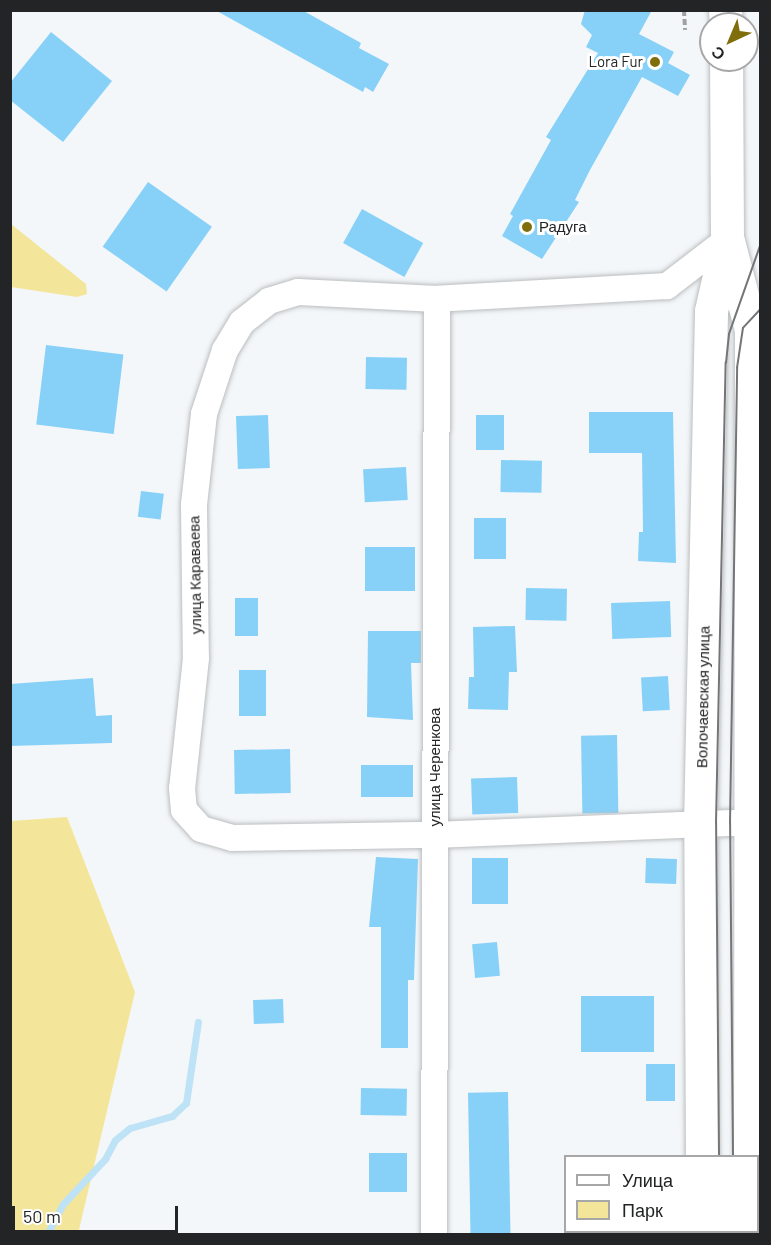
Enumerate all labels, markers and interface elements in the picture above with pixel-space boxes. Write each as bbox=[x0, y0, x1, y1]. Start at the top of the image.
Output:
north arrow bbox=[699, 12, 759, 72]
text: С bbox=[707, 43, 728, 65]
place label: Lora Fur bbox=[588, 53, 643, 71]
marker: Lora Fur bbox=[648, 55, 662, 69]
place label: Радуга bbox=[539, 218, 587, 236]
marker: Радуга bbox=[520, 220, 534, 234]
street label: улица Караваева bbox=[185, 516, 205, 634]
street label: Волочаевская улица bbox=[693, 626, 713, 768]
street label: улица Черенкова bbox=[426, 708, 444, 826]
legend bbox=[564, 1155, 759, 1233]
text: Улица bbox=[622, 1169, 673, 1191]
scale bar bbox=[15, 1194, 182, 1232]
text: Парк bbox=[622, 1199, 663, 1221]
text: 50 m bbox=[23, 1205, 61, 1227]

